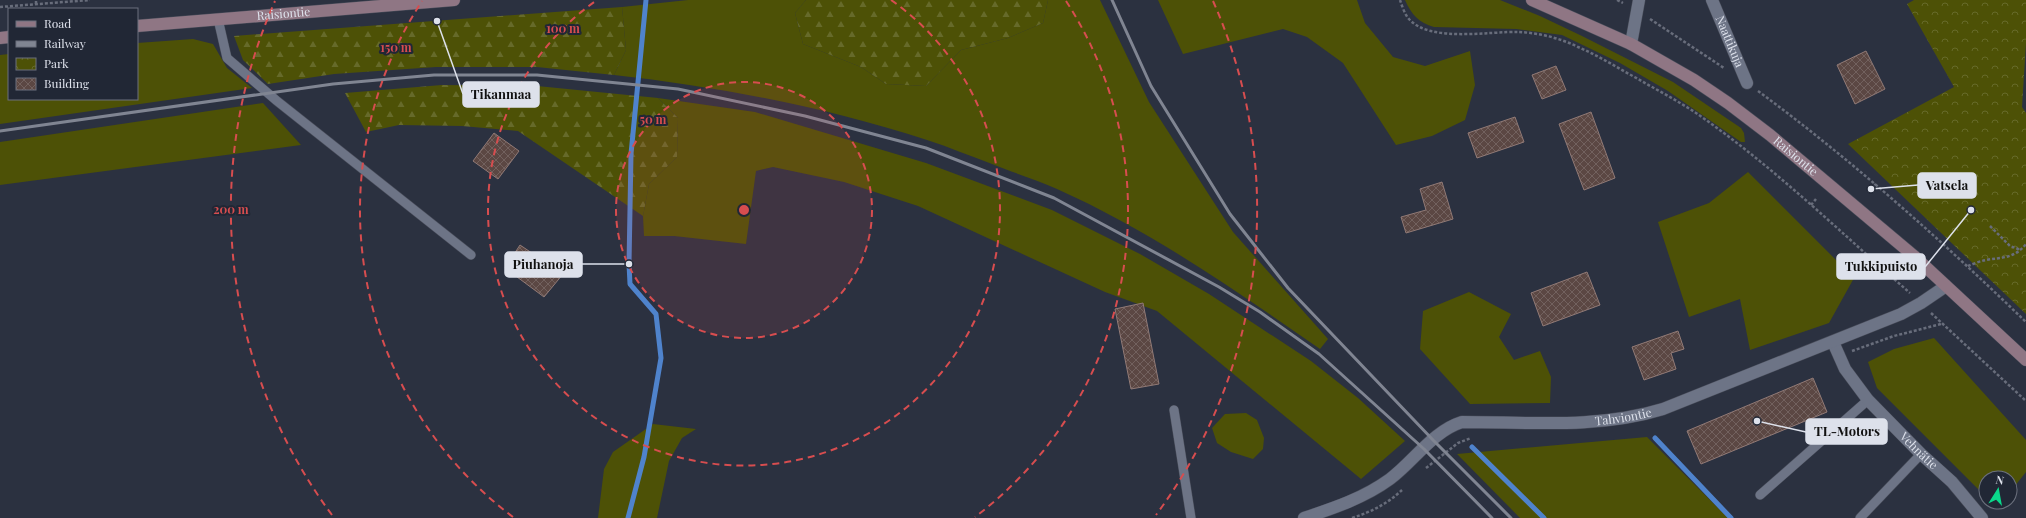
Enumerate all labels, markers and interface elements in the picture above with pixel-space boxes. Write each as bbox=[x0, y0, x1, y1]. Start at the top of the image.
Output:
street label: Raisiontie bbox=[256, 3, 311, 23]
legend bbox=[8, 8, 138, 100]
street label: Naattikuja bbox=[1712, 13, 1748, 69]
text: Road bbox=[44, 15, 71, 31]
text: 100 m bbox=[546, 20, 580, 36]
text: Railway bbox=[44, 35, 86, 51]
text: 150 m bbox=[380, 39, 412, 55]
text: Park bbox=[44, 55, 69, 71]
text: Building bbox=[44, 75, 90, 91]
callout: Tikanmaa bbox=[463, 82, 539, 107]
text: Tikanmaa bbox=[471, 85, 531, 102]
text: 50 m bbox=[640, 111, 667, 127]
street label: Raisiontie bbox=[1770, 132, 1822, 179]
callout: Vatsela bbox=[1918, 173, 1976, 198]
text: Vatsela bbox=[1925, 176, 1968, 193]
text: 200 m bbox=[213, 201, 249, 217]
centre of rings bbox=[737, 203, 751, 217]
callout: Piuhanoja bbox=[505, 252, 582, 277]
callout: Tukkipuisto bbox=[1837, 254, 1925, 279]
text: Piuhanoja bbox=[513, 255, 574, 272]
text: Tukkipuisto bbox=[1845, 257, 1917, 274]
street label: Tahviontie bbox=[1594, 404, 1653, 428]
callout: TL-Motors bbox=[1806, 419, 1887, 444]
text: TL-Motors bbox=[1814, 422, 1880, 439]
street label: Vehnätie bbox=[1896, 427, 1942, 472]
north arrow bbox=[1978, 470, 2018, 510]
text: N bbox=[1995, 472, 2005, 488]

